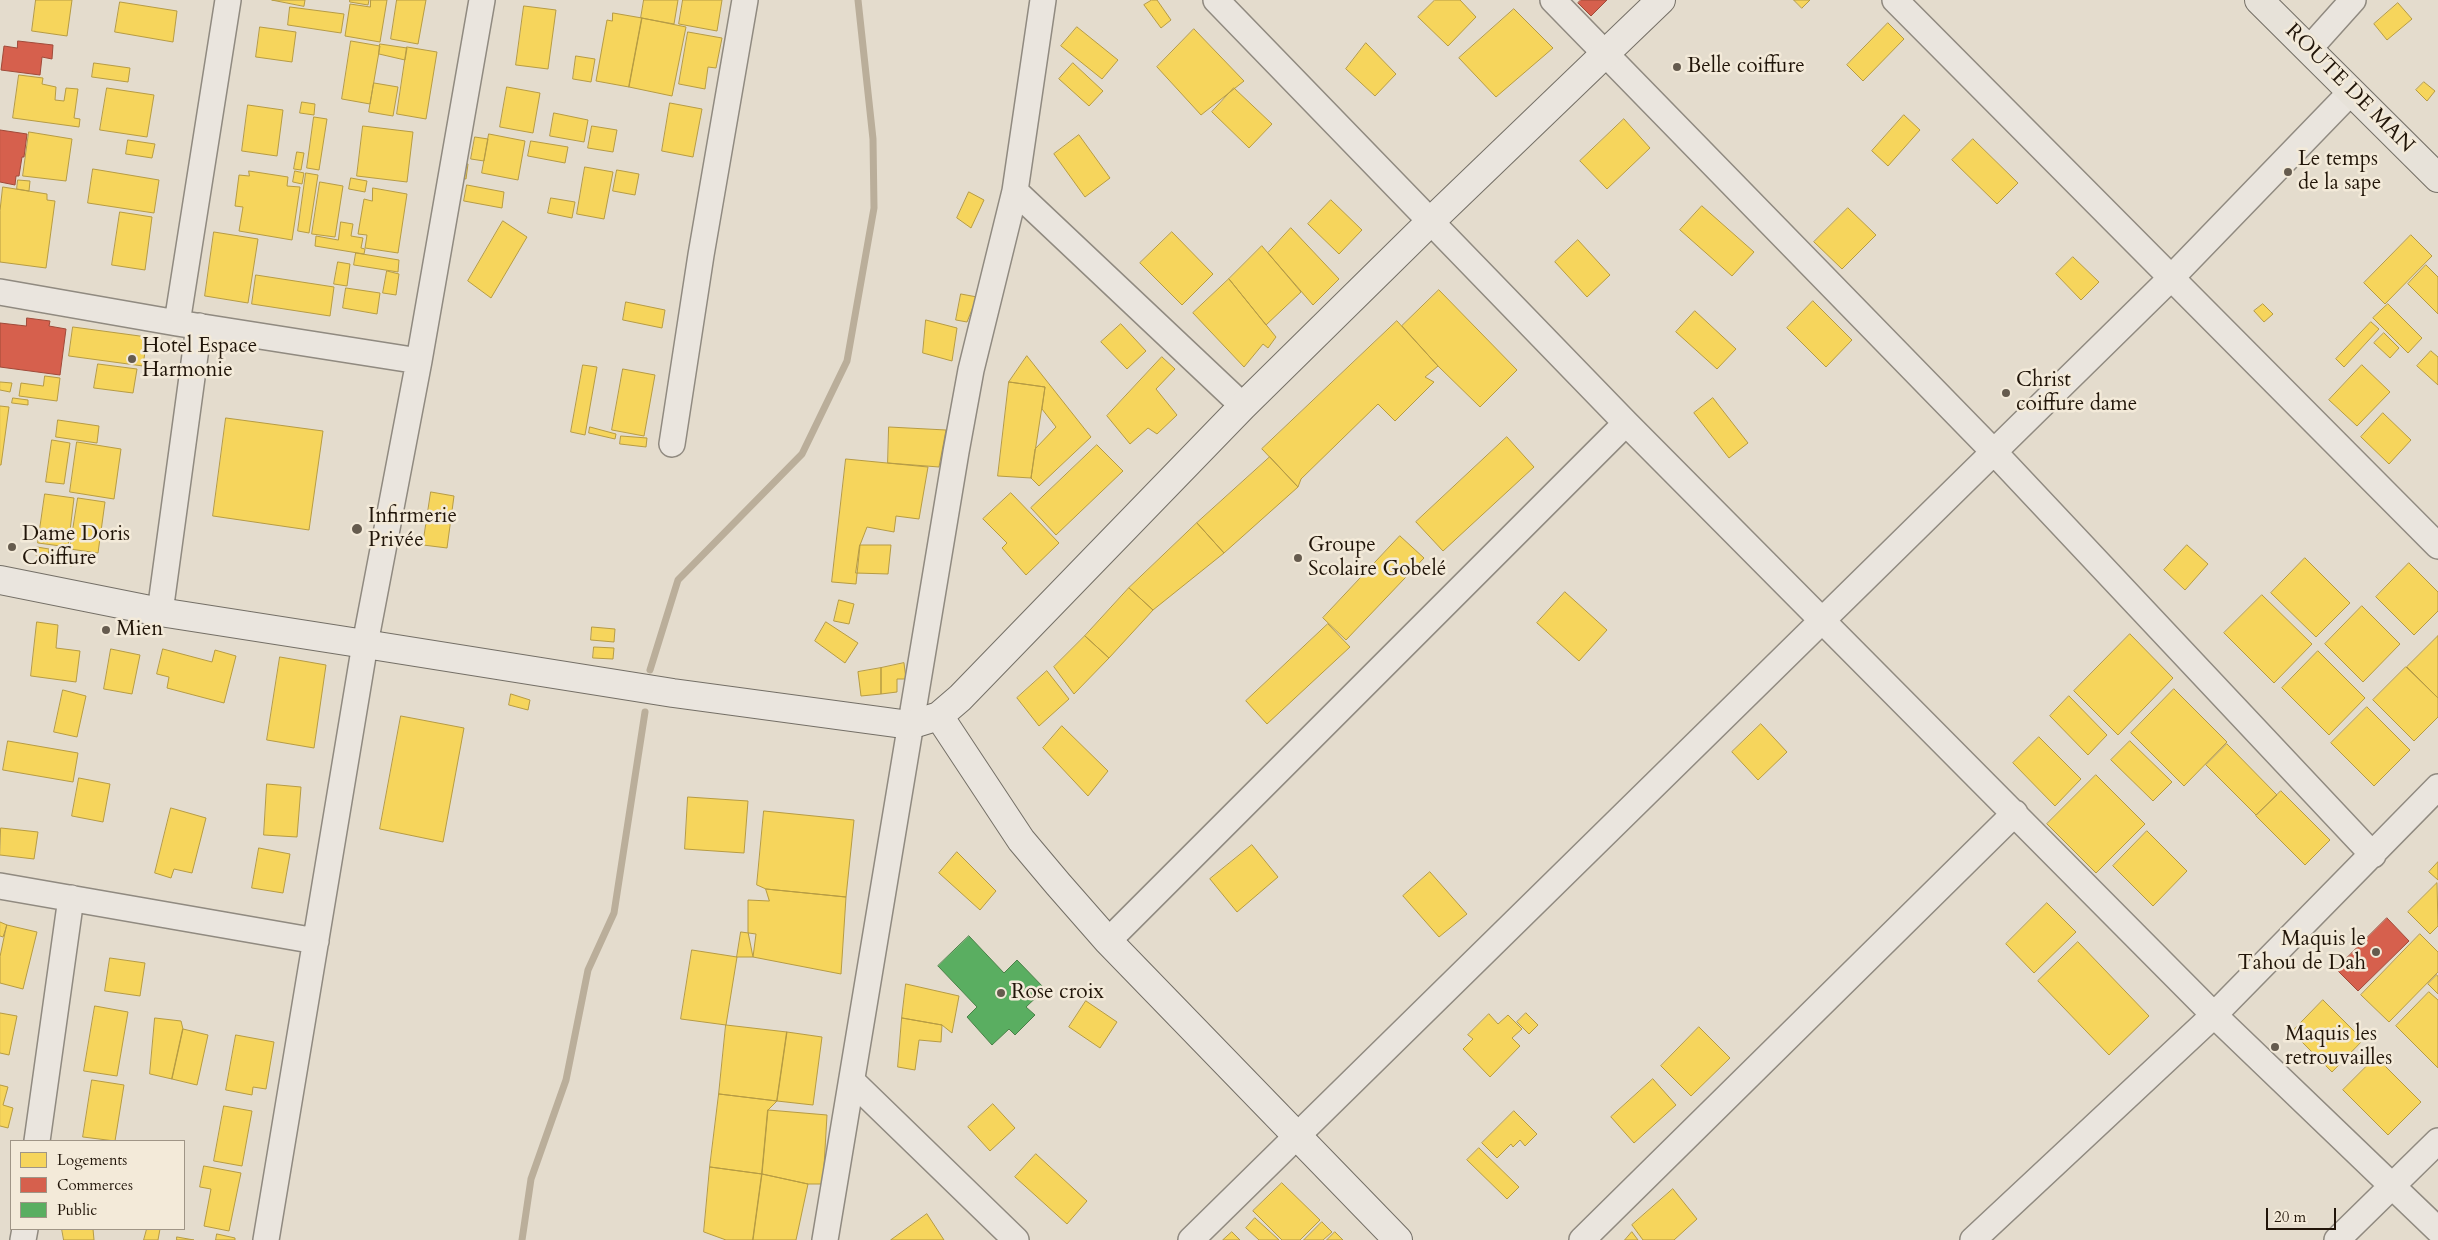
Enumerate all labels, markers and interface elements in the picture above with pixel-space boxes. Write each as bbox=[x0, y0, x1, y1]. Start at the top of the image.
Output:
street label: ROUTE DE MAN bbox=[2279, 19, 2419, 159]
place label: Belle coiffure bbox=[1687, 54, 1805, 80]
marker: Belle coiffure bbox=[1671, 61, 1683, 73]
place label: Le temps de la sape bbox=[2298, 147, 2381, 197]
marker: Le temps de la sape bbox=[2282, 166, 2294, 178]
place label: Hotel Espace Harmonie bbox=[142, 334, 257, 384]
marker: Hotel Espace Harmonie bbox=[126, 353, 138, 365]
place label: Christ coiffure dame bbox=[2016, 368, 2137, 418]
marker: Christ coiffure dame bbox=[2000, 387, 2012, 399]
place label: Infirmerie Privée bbox=[368, 504, 457, 554]
place label: Dame Doris Coiffure bbox=[22, 522, 130, 572]
marker: Infirmerie Privée bbox=[350, 522, 364, 536]
place label: Groupe Scolaire Gobelé bbox=[1308, 533, 1446, 583]
marker: Dame Doris Coiffure bbox=[6, 541, 18, 553]
marker: Groupe Scolaire Gobelé bbox=[1292, 552, 1304, 564]
place label: Mien bbox=[116, 617, 163, 643]
marker: Mien bbox=[100, 624, 112, 636]
place label: Maquis le Tahou de Dah bbox=[2237, 927, 2366, 977]
marker: Maquis le Tahou de Dah bbox=[2370, 946, 2382, 958]
place label: Rose croix bbox=[1011, 980, 1104, 1006]
marker: Rose croix bbox=[995, 987, 1007, 999]
place label: Maquis les retrouvailles bbox=[2285, 1022, 2392, 1072]
marker: Maquis les retrouvailles bbox=[2269, 1041, 2281, 1053]
legend bbox=[10, 1140, 185, 1230]
text: Logements bbox=[57, 1150, 127, 1170]
text: Commerces bbox=[57, 1175, 133, 1195]
scale bar bbox=[2268, 1198, 2338, 1230]
text: Public bbox=[57, 1200, 97, 1220]
text: 20 m bbox=[2274, 1207, 2306, 1227]

